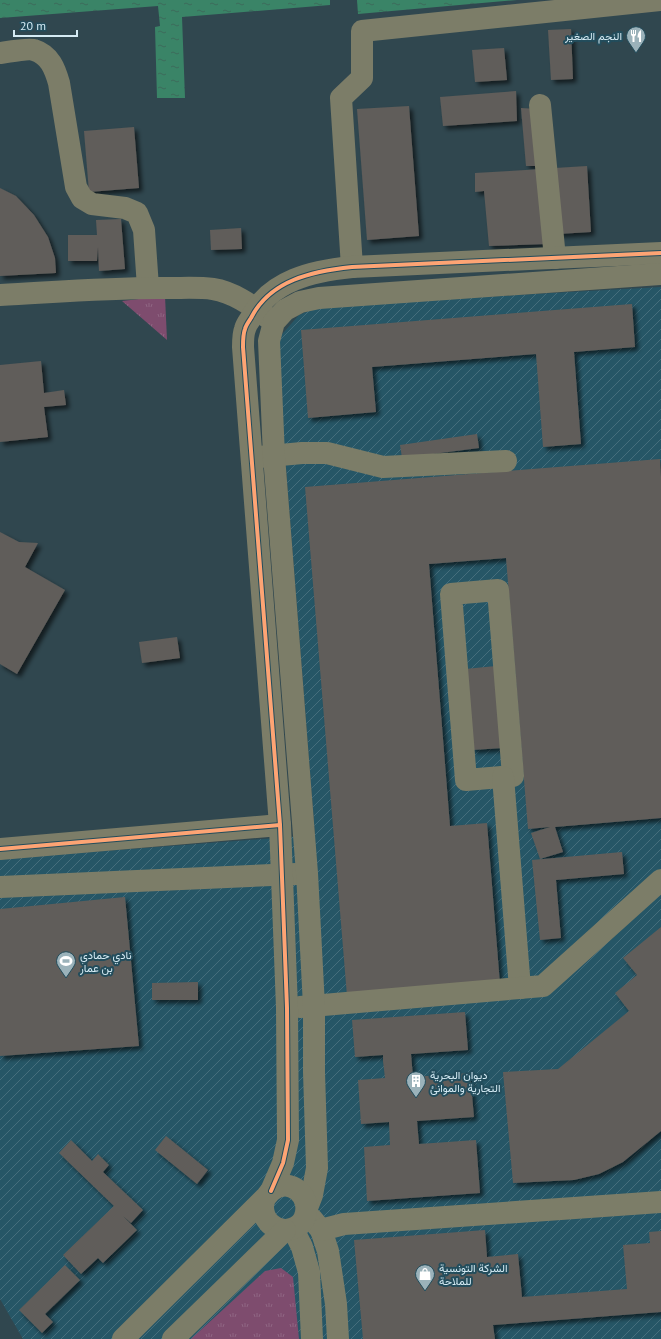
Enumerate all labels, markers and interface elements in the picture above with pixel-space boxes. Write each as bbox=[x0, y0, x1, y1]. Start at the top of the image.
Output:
scale bar bbox=[14, 12, 77, 38]
text: 20 m bbox=[20, 18, 46, 33]
restaurant icon: النجم الصغير bbox=[625, 25, 647, 53]
place label: النجم الصغير bbox=[564, 29, 622, 44]
place label: نادي حمادي بن عمار bbox=[79, 948, 132, 975]
sports icon: نادي حمادي بن عمار bbox=[55, 950, 77, 978]
place label: ديوان البحرية التجارية والموانئ bbox=[430, 1068, 501, 1095]
building icon: ديوان البحرية التجارية والموانئ bbox=[405, 1070, 427, 1098]
place label: الشركة التونسية للملاحة bbox=[439, 1261, 507, 1288]
shop icon: الشركة التونسية للملاحة bbox=[414, 1263, 436, 1291]

